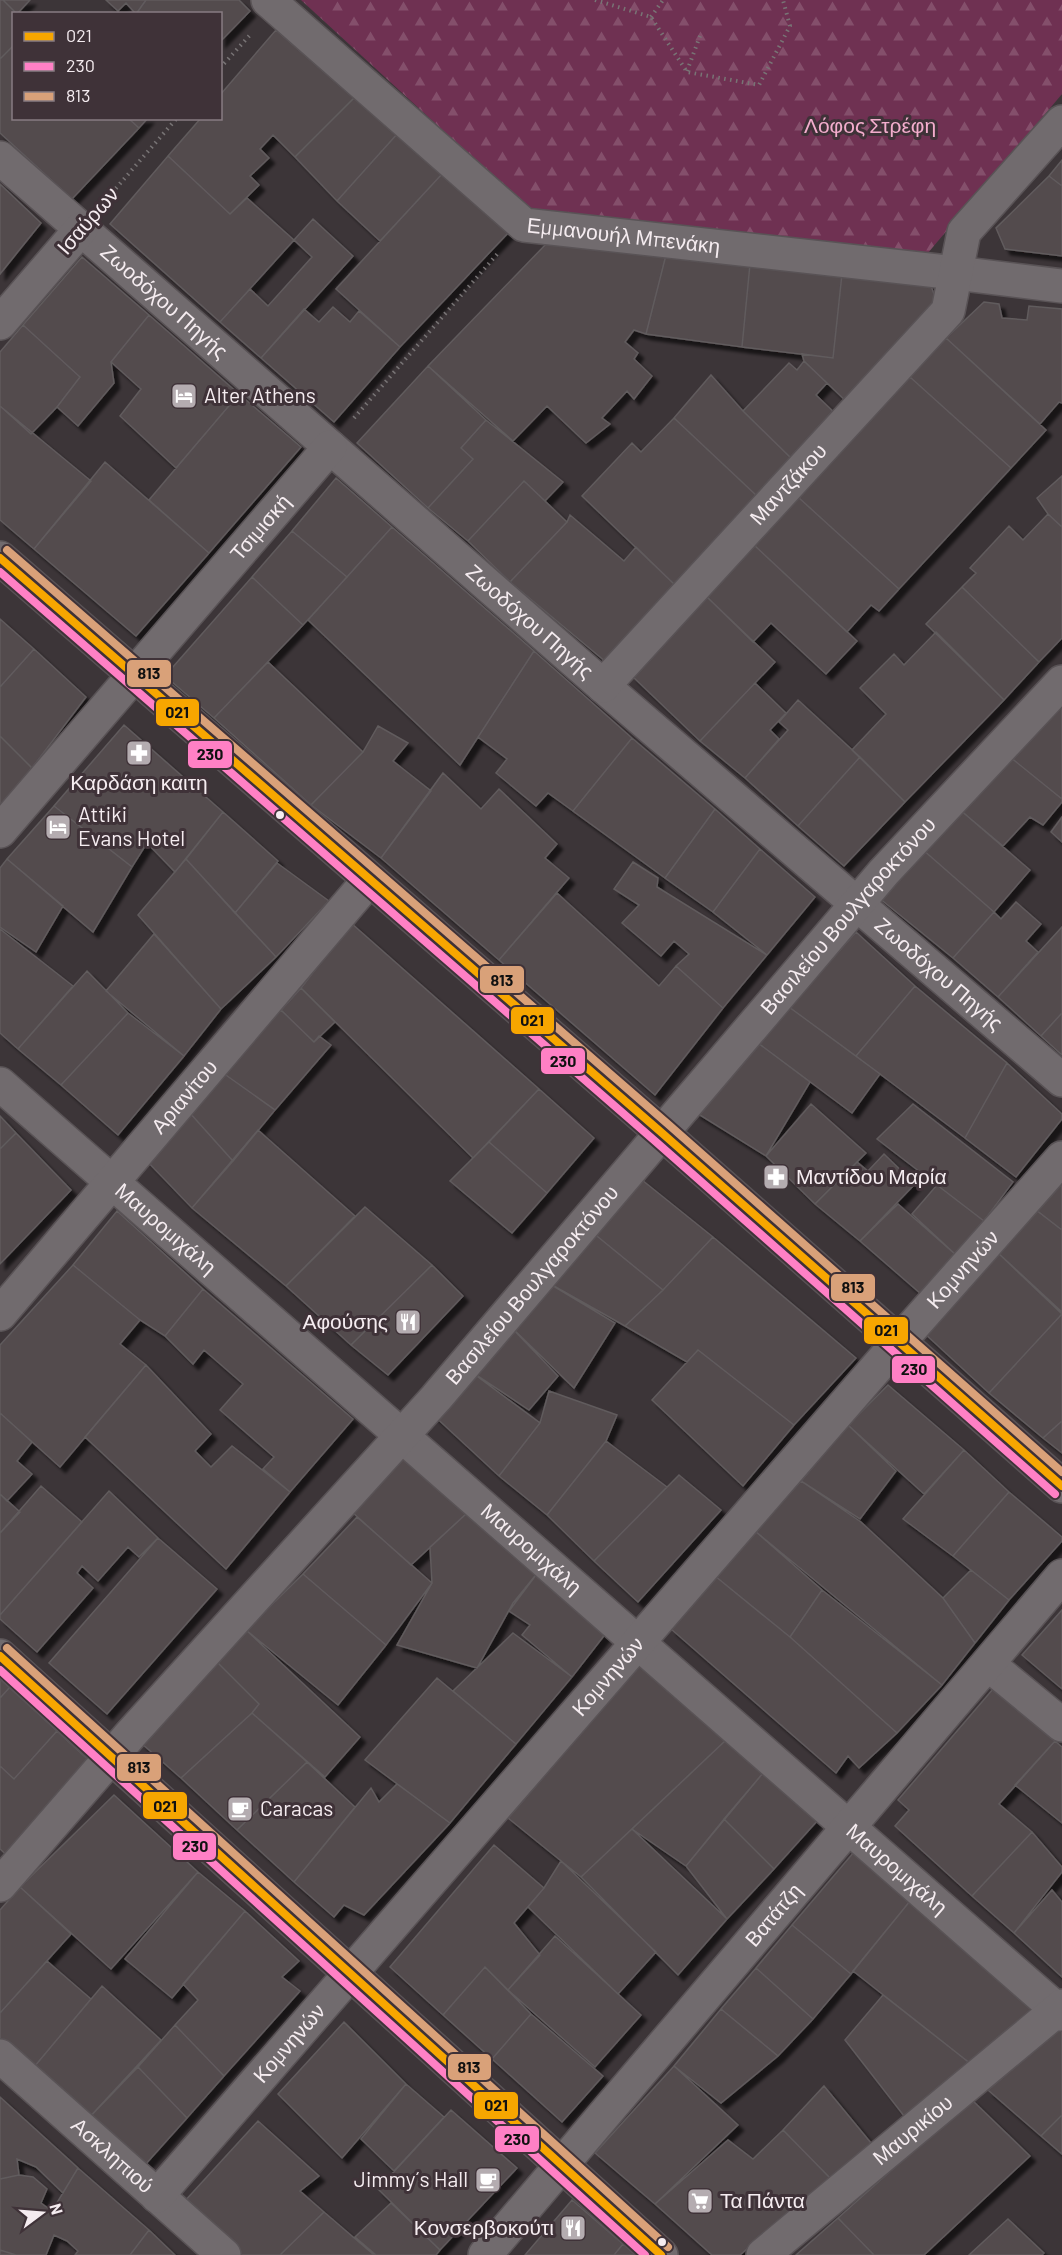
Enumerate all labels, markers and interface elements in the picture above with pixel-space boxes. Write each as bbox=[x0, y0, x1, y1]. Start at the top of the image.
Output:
legend bbox=[12, 12, 222, 120]
text: 021 bbox=[66, 24, 92, 46]
text: 230 bbox=[66, 54, 95, 76]
text: 813 bbox=[66, 84, 90, 106]
park label: Λόφος Στρέφη bbox=[804, 112, 936, 137]
street label: Ισαύρων bbox=[51, 181, 123, 259]
street label: Εμμανουήλ Μπενάκη bbox=[526, 211, 722, 258]
street label: Ζωοδόχου Πηγής bbox=[96, 238, 234, 363]
hotel icon: Alter Athens bbox=[169, 381, 199, 411]
place label: Alter Athens bbox=[204, 382, 316, 407]
street label: Μαντζάκου bbox=[744, 438, 831, 529]
street label: Τσιμισκή bbox=[224, 488, 295, 565]
street label: Ζωοδόχου Πηγής bbox=[462, 558, 599, 683]
line badge: 813 bbox=[126, 659, 172, 688]
text: 813 bbox=[138, 663, 160, 682]
line badge: 021 bbox=[155, 698, 200, 727]
text: 021 bbox=[165, 702, 189, 721]
pharmacy icon: Καρδάση καιτη bbox=[124, 738, 154, 768]
line badge: 230 bbox=[187, 740, 233, 769]
text: 230 bbox=[197, 744, 223, 763]
place label: Καρδάση καιτη bbox=[70, 769, 208, 794]
place label: Attiki Evans Hotel bbox=[78, 801, 185, 850]
unlabelled marker bbox=[274, 809, 286, 821]
street label: Βασιλείου Βουλγαροκτόνου bbox=[754, 811, 940, 1019]
hotel icon: Attiki Evans Hotel bbox=[43, 812, 73, 842]
street label: Ζωοδόχου Πηγής bbox=[871, 911, 1009, 1035]
line badge: 813 bbox=[479, 965, 525, 994]
text: 813 bbox=[491, 970, 513, 989]
line badge: 021 bbox=[510, 1006, 555, 1035]
text: 021 bbox=[520, 1010, 544, 1029]
line badge: 230 bbox=[540, 1047, 586, 1075]
text: 230 bbox=[550, 1051, 576, 1070]
street label: Αριανίτου bbox=[145, 1054, 222, 1138]
pharmacy icon: Μαντίδου Μαρία bbox=[761, 1162, 791, 1192]
place label: Μαντίδου Μαρία bbox=[796, 1163, 947, 1188]
street label: Μαυρομιχάλη bbox=[111, 1177, 222, 1279]
street label: Βασιλείου Βουλγαροκτόνου bbox=[439, 1179, 623, 1389]
street label: Κομνηνών bbox=[921, 1224, 1003, 1313]
line badge: 813 bbox=[830, 1273, 876, 1302]
text: 813 bbox=[842, 1277, 864, 1296]
restaurant icon: Αφούσης bbox=[393, 1307, 423, 1337]
place label: Αφούσης bbox=[302, 1308, 388, 1333]
line badge: 021 bbox=[863, 1316, 909, 1345]
text: 021 bbox=[874, 1320, 898, 1339]
line badge: 230 bbox=[891, 1355, 936, 1384]
text: 230 bbox=[901, 1359, 927, 1378]
street label: Μαυρομιχάλη bbox=[477, 1497, 588, 1599]
street label: Κομνηνών bbox=[566, 1631, 648, 1720]
line badge: 813 bbox=[116, 1753, 162, 1782]
text: 813 bbox=[128, 1757, 150, 1776]
line badge: 021 bbox=[142, 1791, 188, 1820]
cafe icon: Caracas bbox=[225, 1794, 255, 1824]
place label: Caracas bbox=[260, 1795, 333, 1820]
text: 021 bbox=[153, 1796, 177, 1815]
street label: Μαυρομιχάλη bbox=[842, 1817, 953, 1919]
line badge: 230 bbox=[172, 1832, 217, 1861]
text: 230 bbox=[182, 1836, 208, 1855]
street label: Βατάτζη bbox=[739, 1878, 806, 1951]
street label: Κομνηνών bbox=[247, 1998, 329, 2087]
line badge: 813 bbox=[447, 2053, 492, 2081]
text: 813 bbox=[458, 2057, 480, 2076]
street label: Μαυρικίου bbox=[867, 2089, 957, 2169]
line badge: 021 bbox=[473, 2091, 519, 2120]
text: 021 bbox=[484, 2095, 508, 2114]
street label: Ασκληπιού bbox=[67, 2112, 159, 2197]
line badge: 230 bbox=[494, 2125, 540, 2153]
text: 230 bbox=[504, 2129, 530, 2148]
cafe icon: Jimmy´s Hall bbox=[473, 2165, 503, 2195]
place label: Jimmy´s Hall bbox=[354, 2166, 468, 2191]
north arrow bbox=[12, 2183, 72, 2243]
supermarket icon: Τα Πάντα bbox=[685, 2186, 715, 2216]
place label: Τα Πάντα bbox=[720, 2187, 805, 2212]
text: N bbox=[46, 2201, 67, 2216]
restaurant icon: Κονσερβοκούτι bbox=[558, 2213, 588, 2243]
place label: Κονσερβοκούτι bbox=[414, 2214, 554, 2239]
unlabelled marker bbox=[656, 2236, 668, 2248]

